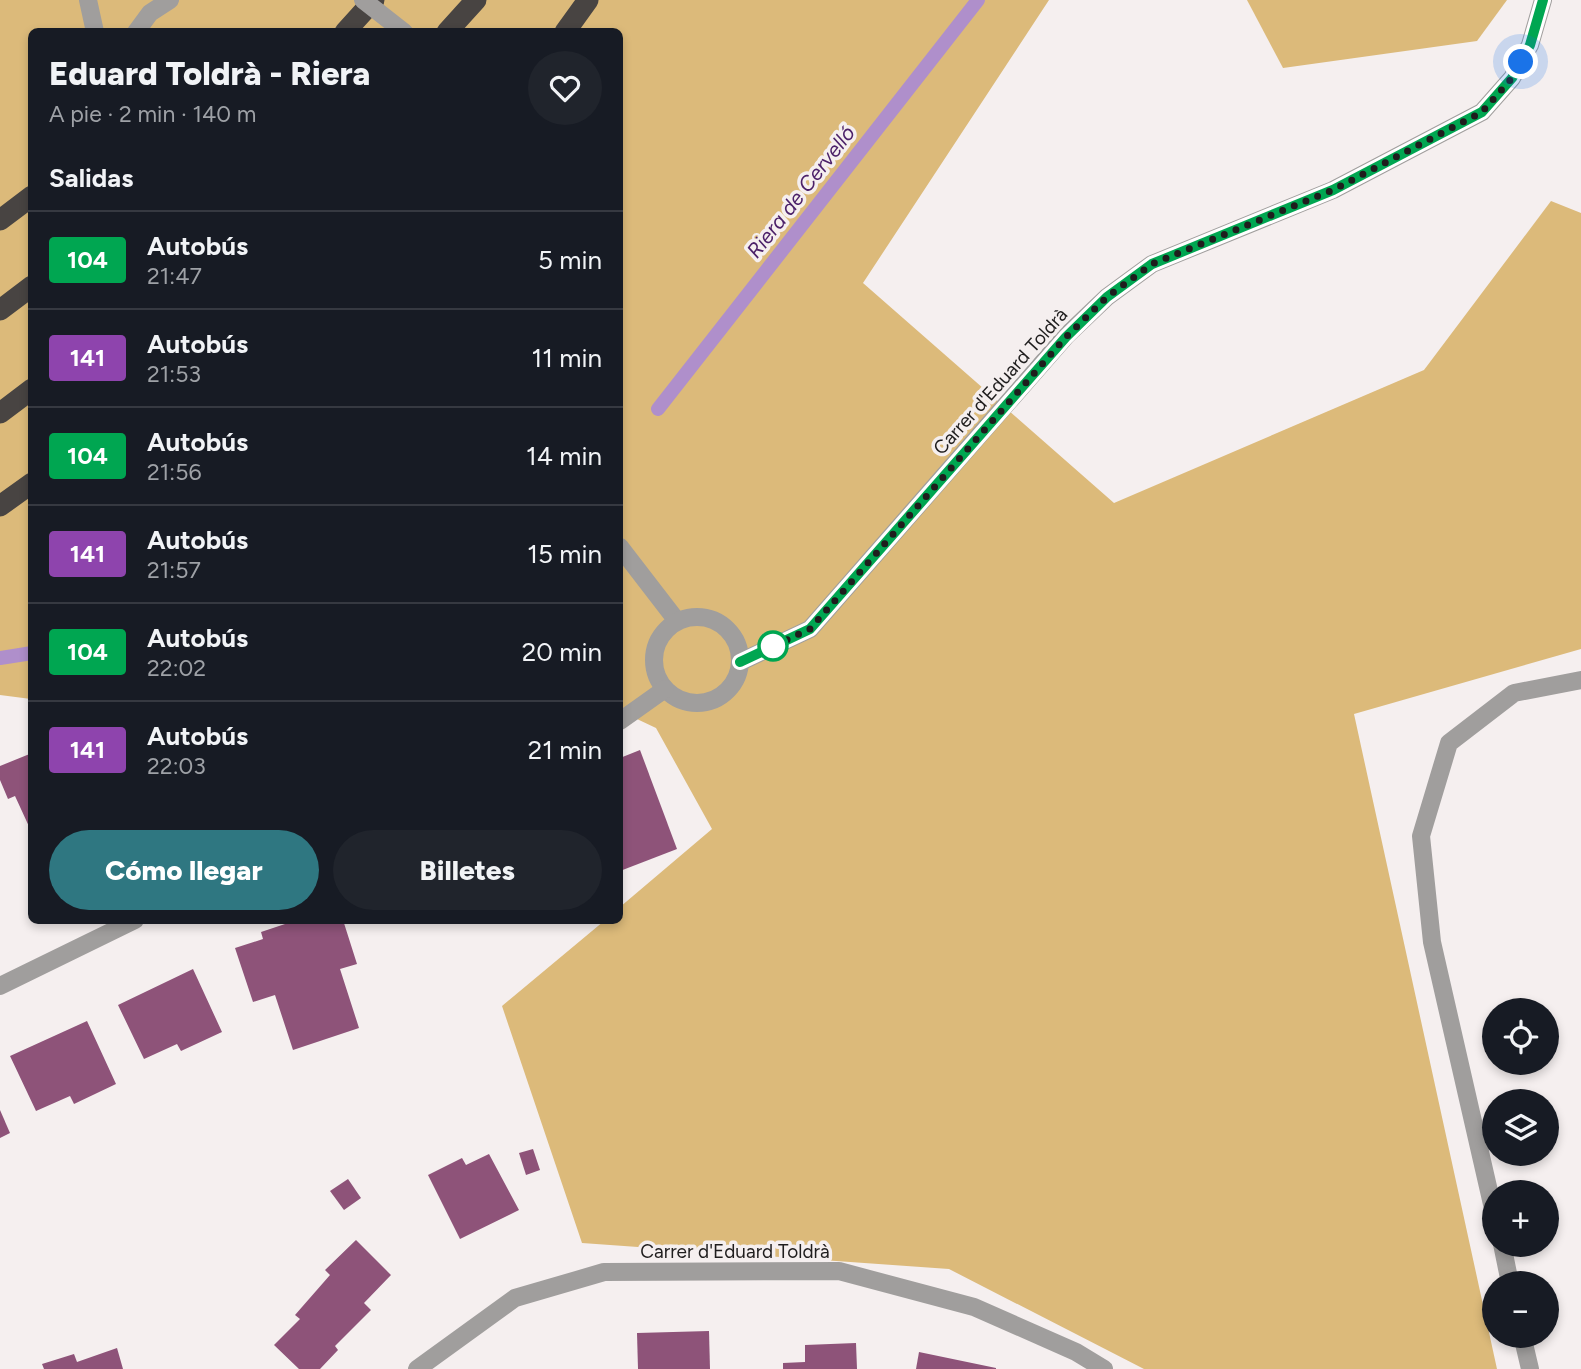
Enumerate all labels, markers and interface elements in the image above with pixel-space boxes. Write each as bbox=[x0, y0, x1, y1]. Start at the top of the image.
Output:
your location bbox=[1503, 44, 1538, 79]
button: heart bbox=[528, 51, 602, 125]
text: Eduard Toldrà - Riera bbox=[49, 54, 370, 93]
text: A pie · 2 min · 140 m bbox=[49, 100, 256, 128]
water label: Riera de Cervelló bbox=[741, 121, 860, 263]
text: Salidas bbox=[49, 162, 133, 194]
text: Autobús bbox=[147, 230, 248, 262]
text: 5 min bbox=[538, 244, 602, 276]
text: 104 bbox=[67, 245, 108, 274]
text: 21:47 bbox=[147, 262, 202, 290]
street label: Carrer d'Eduard Toldrà bbox=[928, 303, 1072, 459]
text: Autobús bbox=[147, 328, 248, 360]
text: 11 min bbox=[531, 342, 602, 374]
text: 141 bbox=[70, 343, 105, 372]
text: 21:53 bbox=[147, 360, 201, 388]
text: Autobús bbox=[147, 426, 248, 458]
text: 14 min bbox=[526, 440, 602, 472]
text: 104 bbox=[67, 441, 108, 470]
text: 21:56 bbox=[147, 458, 201, 486]
text: Autobús bbox=[147, 524, 248, 556]
text: 15 min bbox=[527, 538, 602, 570]
text: 141 bbox=[70, 539, 105, 568]
text: 21:57 bbox=[147, 556, 201, 584]
text: Autobús bbox=[147, 622, 248, 654]
unlabelled marker bbox=[758, 631, 788, 661]
text: 20 min bbox=[522, 636, 602, 668]
text: 104 bbox=[67, 637, 108, 666]
text: 22:02 bbox=[147, 654, 206, 682]
text: Autobús bbox=[147, 720, 248, 752]
text: 21 min bbox=[528, 734, 602, 766]
text: 141 bbox=[70, 735, 105, 764]
text: 22:03 bbox=[147, 752, 206, 780]
button: Cómo llegar bbox=[49, 830, 319, 910]
button: Billetes bbox=[333, 830, 602, 910]
map controls bbox=[1482, 998, 1559, 1348]
button: locate bbox=[1482, 998, 1559, 1075]
button: layers bbox=[1482, 1089, 1559, 1166]
button: + bbox=[1482, 1180, 1559, 1257]
street label: Carrer d'Eduard Toldrà bbox=[640, 1240, 830, 1263]
button: − bbox=[1482, 1271, 1559, 1348]

